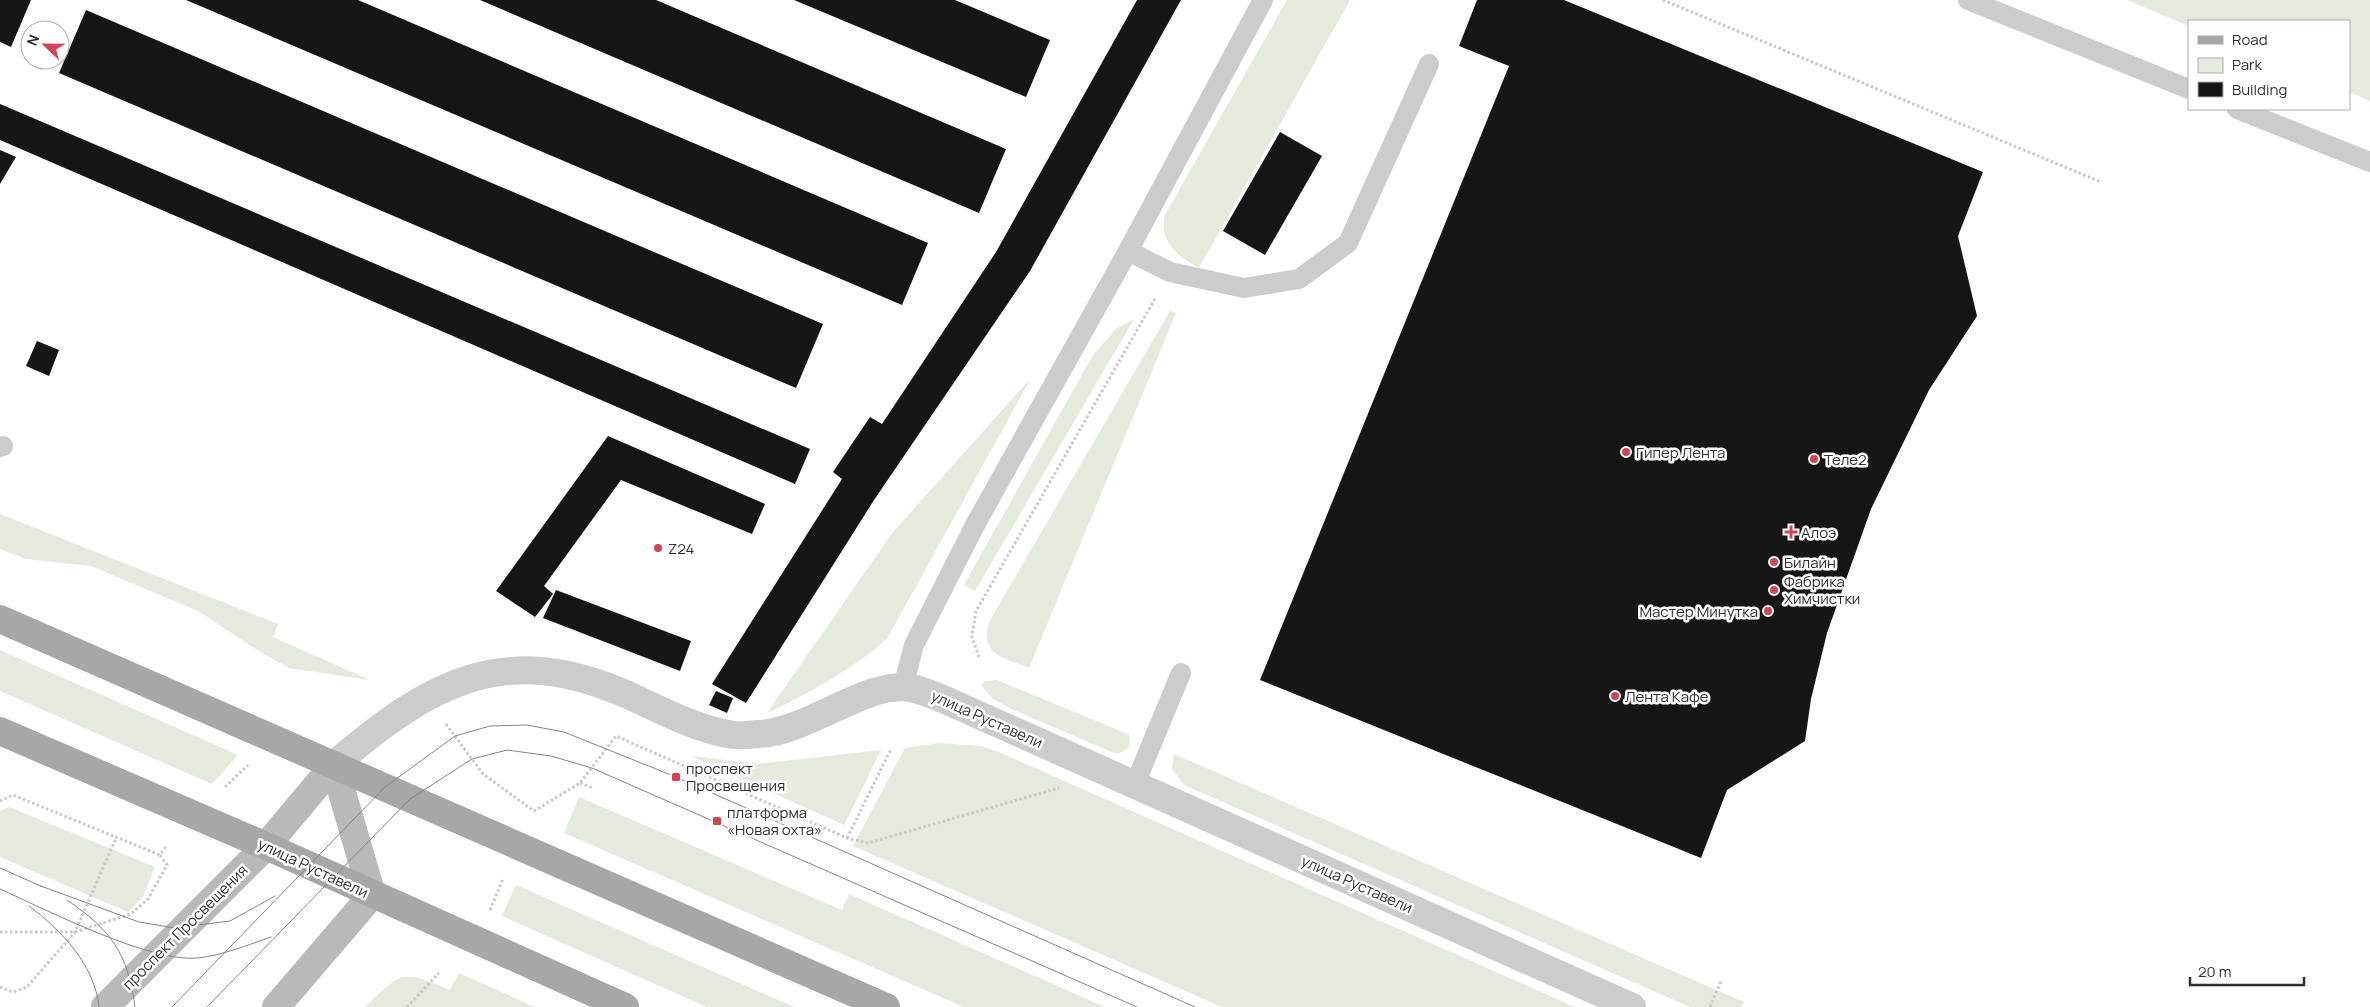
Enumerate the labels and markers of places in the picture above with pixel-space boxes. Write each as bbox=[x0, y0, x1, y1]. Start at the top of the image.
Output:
place label: Гипер Лента bbox=[1636, 442, 1725, 463]
marker: Гипер Лента bbox=[1620, 446, 1632, 458]
place label: Теле2 bbox=[1824, 449, 1867, 470]
marker: Теле2 bbox=[1808, 453, 1820, 465]
place label: Алоэ bbox=[1801, 522, 1836, 543]
marker: Алоэ bbox=[1785, 526, 1797, 538]
place label: Z24 bbox=[668, 538, 694, 559]
marker: Z24 bbox=[652, 542, 664, 554]
place label: Билайн bbox=[1784, 552, 1836, 573]
marker: Билайн bbox=[1768, 556, 1780, 568]
place label: Фабрика Химчистки bbox=[1784, 571, 1860, 609]
marker: Фабрика Химчистки bbox=[1768, 584, 1780, 596]
place label: Мастер Минутка bbox=[1639, 601, 1758, 622]
marker: Мастер Минутка bbox=[1762, 605, 1774, 617]
place label: Лента Кафе bbox=[1625, 686, 1709, 707]
marker: Лента Кафе bbox=[1609, 690, 1621, 702]
place label: проспект Просвещения bbox=[686, 758, 785, 796]
marker: проспект Просвещения bbox=[670, 771, 682, 783]
place label: платформа «Новая охта» bbox=[727, 802, 822, 840]
marker: платформа «Новая охта» bbox=[711, 815, 723, 827]

